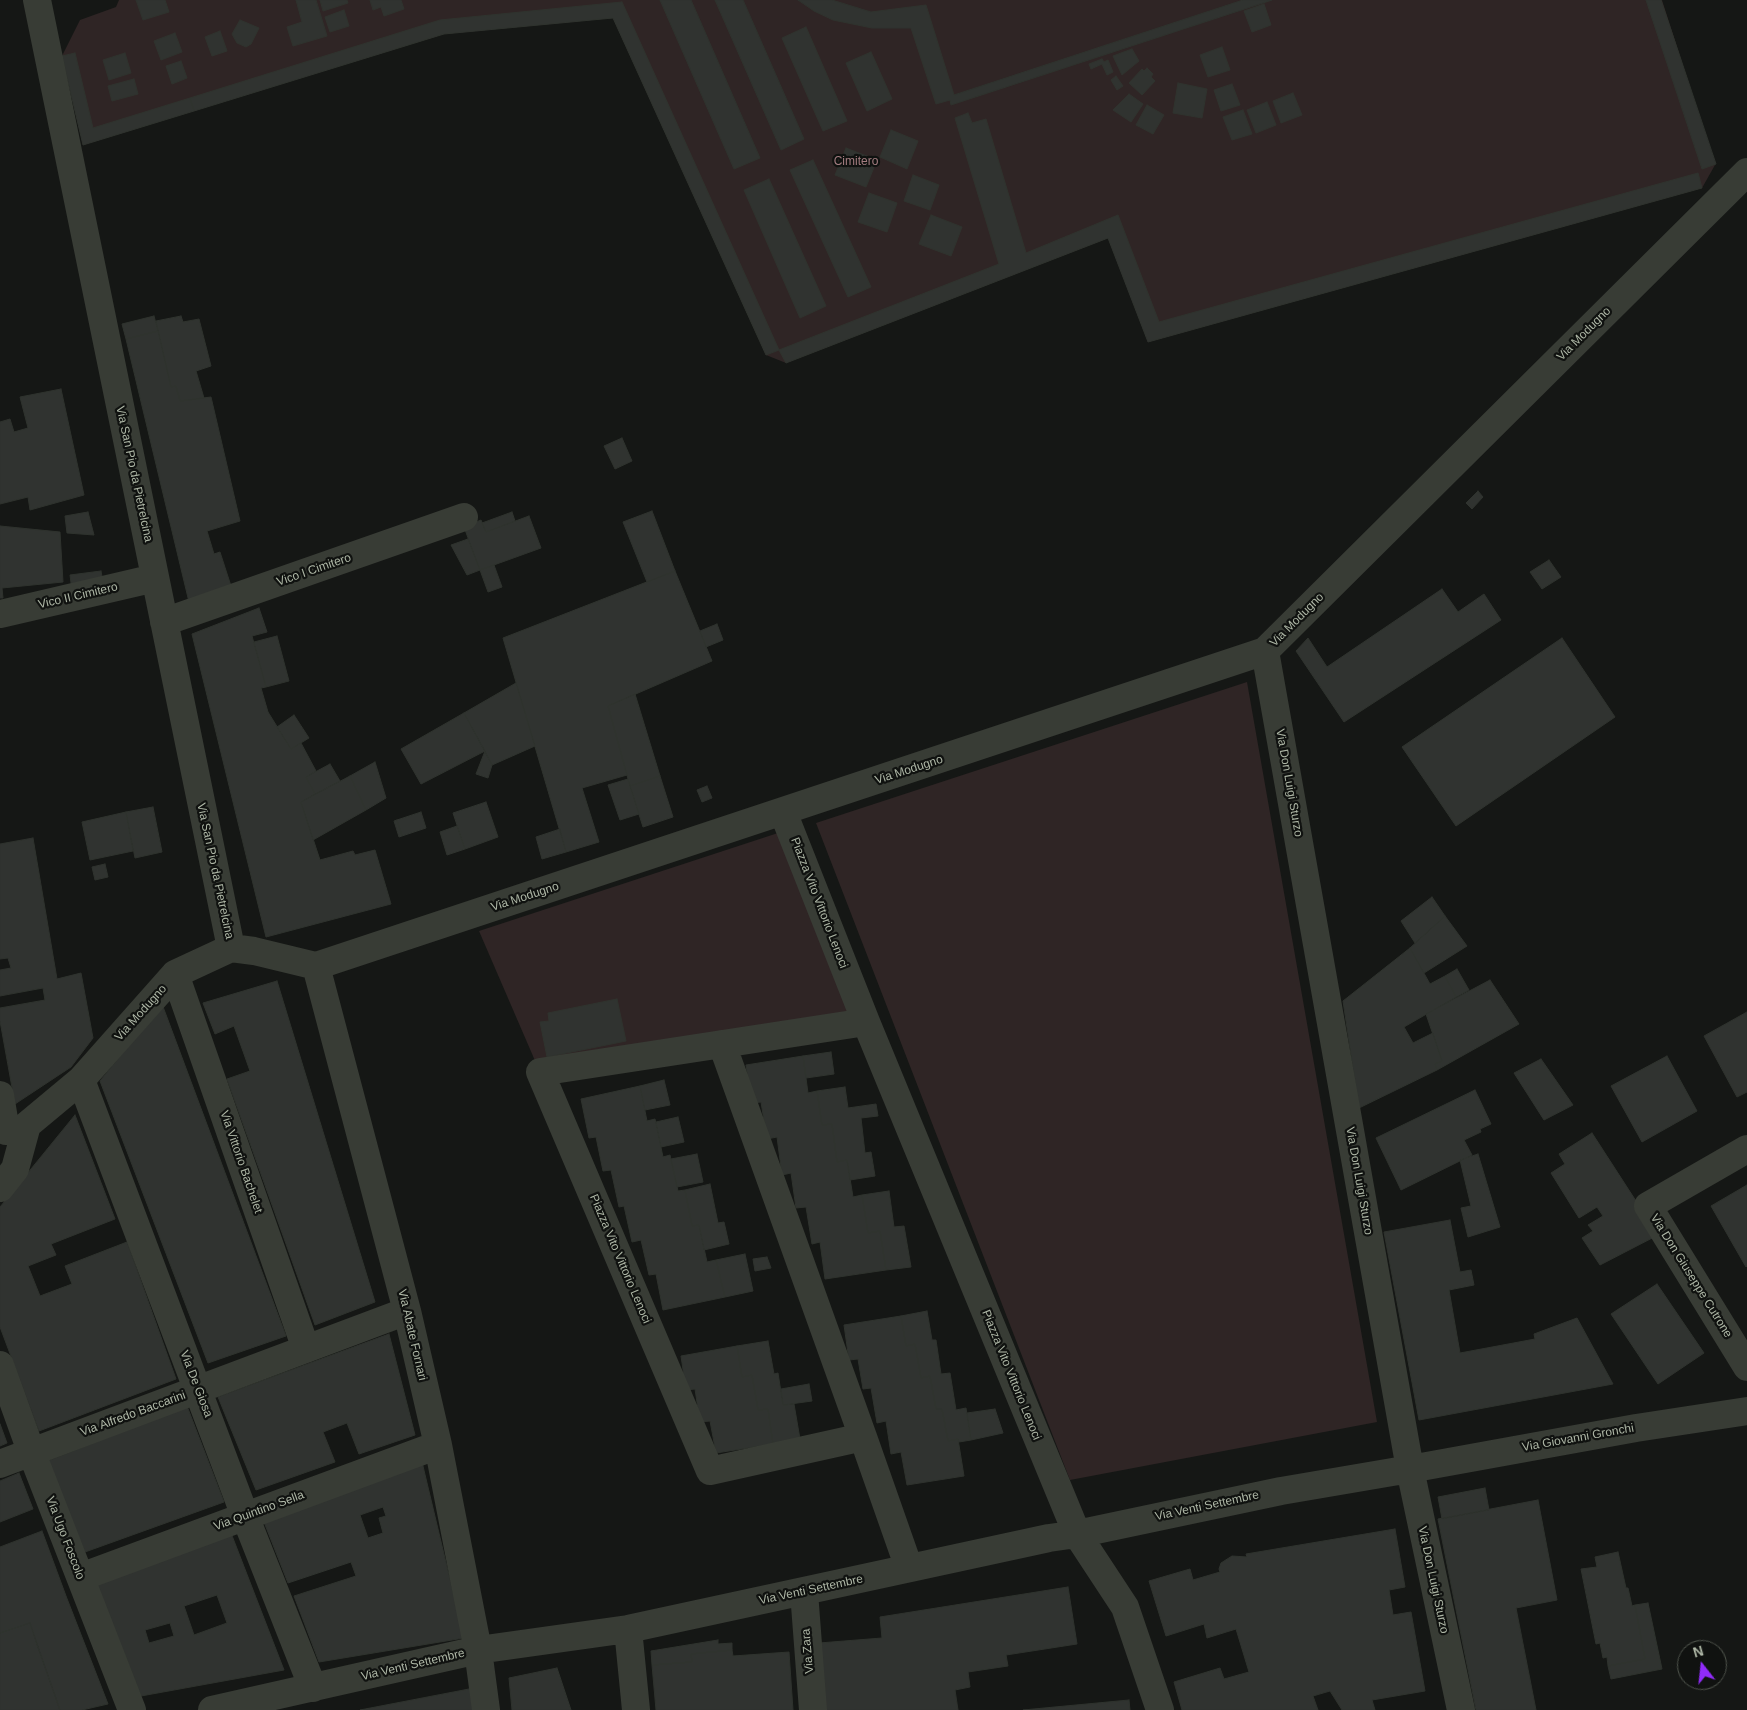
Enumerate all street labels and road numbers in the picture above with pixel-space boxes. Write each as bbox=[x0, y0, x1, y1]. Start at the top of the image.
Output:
street label: Via Modugno bbox=[1554, 304, 1614, 364]
street label: Via San Pio da Pietrelcina bbox=[113, 405, 155, 543]
street label: Vico I Cimitero bbox=[275, 551, 353, 589]
street label: Vico II Cimitero bbox=[37, 580, 119, 612]
street label: Via Modugno bbox=[1267, 590, 1327, 650]
street label: Via Don Luigi Sturzo bbox=[1272, 728, 1306, 838]
street label: Via Modugno bbox=[873, 752, 945, 788]
street label: Via San Pio da Pietrelcina bbox=[194, 802, 236, 940]
street label: Piazza Vito Vittorio Lenoci bbox=[787, 836, 851, 970]
street label: Via Modugno bbox=[489, 879, 561, 915]
street label: Via Modugno bbox=[112, 982, 170, 1044]
street label: Via Vittorio Bachelet bbox=[217, 1109, 265, 1215]
street label: Via Don Luigi Sturzo bbox=[1342, 1126, 1376, 1236]
street label: Piazza Vito Vittorio Lenoci bbox=[586, 1192, 654, 1326]
street label: Via Don Giuseppe Cutrone bbox=[1647, 1211, 1735, 1341]
street label: Via Abate Fornari bbox=[395, 1288, 429, 1382]
street label: Piazza Vito Vittorio Lenoci bbox=[978, 1308, 1044, 1442]
street label: Via De Giosa bbox=[177, 1349, 215, 1419]
street label: Via Alfredo Baccarini bbox=[78, 1388, 188, 1440]
street label: Via Giovanni Gronchi bbox=[1521, 1421, 1635, 1455]
street label: Via Quintino Sella bbox=[212, 1488, 306, 1534]
street label: Via Venti Settembre bbox=[1154, 1488, 1260, 1524]
street label: Via Ugo Foscolo bbox=[43, 1494, 87, 1582]
street label: Via Don Luigi Sturzo bbox=[1415, 1525, 1451, 1635]
street label: Via Venti Settembre bbox=[758, 1572, 864, 1608]
street label: Via Zara bbox=[799, 1628, 817, 1674]
street label: Via Venti Settembre bbox=[360, 1646, 466, 1684]

